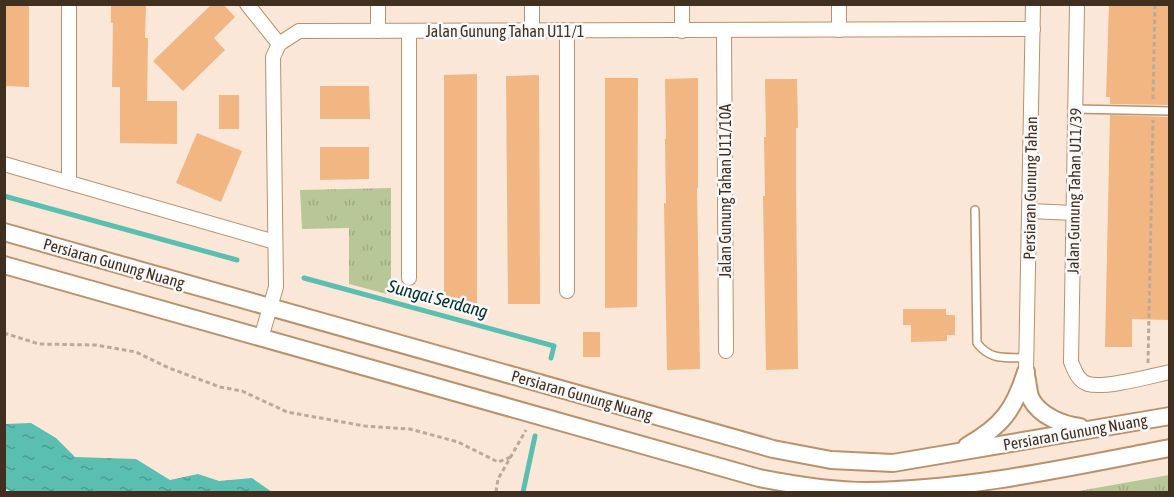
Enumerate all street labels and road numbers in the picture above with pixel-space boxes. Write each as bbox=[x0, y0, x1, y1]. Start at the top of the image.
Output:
street label: Jalan Gunung Tahan U11/1 bbox=[426, 22, 584, 41]
street label: Jalan Gunung Tahan U11/10A bbox=[716, 104, 735, 278]
street label: Jalan Gunung Tahan U11/39 bbox=[1064, 108, 1085, 274]
street label: Persiaran Gunung Tahan bbox=[1020, 116, 1041, 260]
street label: Persiaran Gunung Nuang bbox=[41, 234, 187, 293]
street label: Persiaran Gunung Nuang bbox=[509, 366, 655, 425]
street label: Persiaran Gunung Nuang bbox=[1002, 410, 1149, 455]

